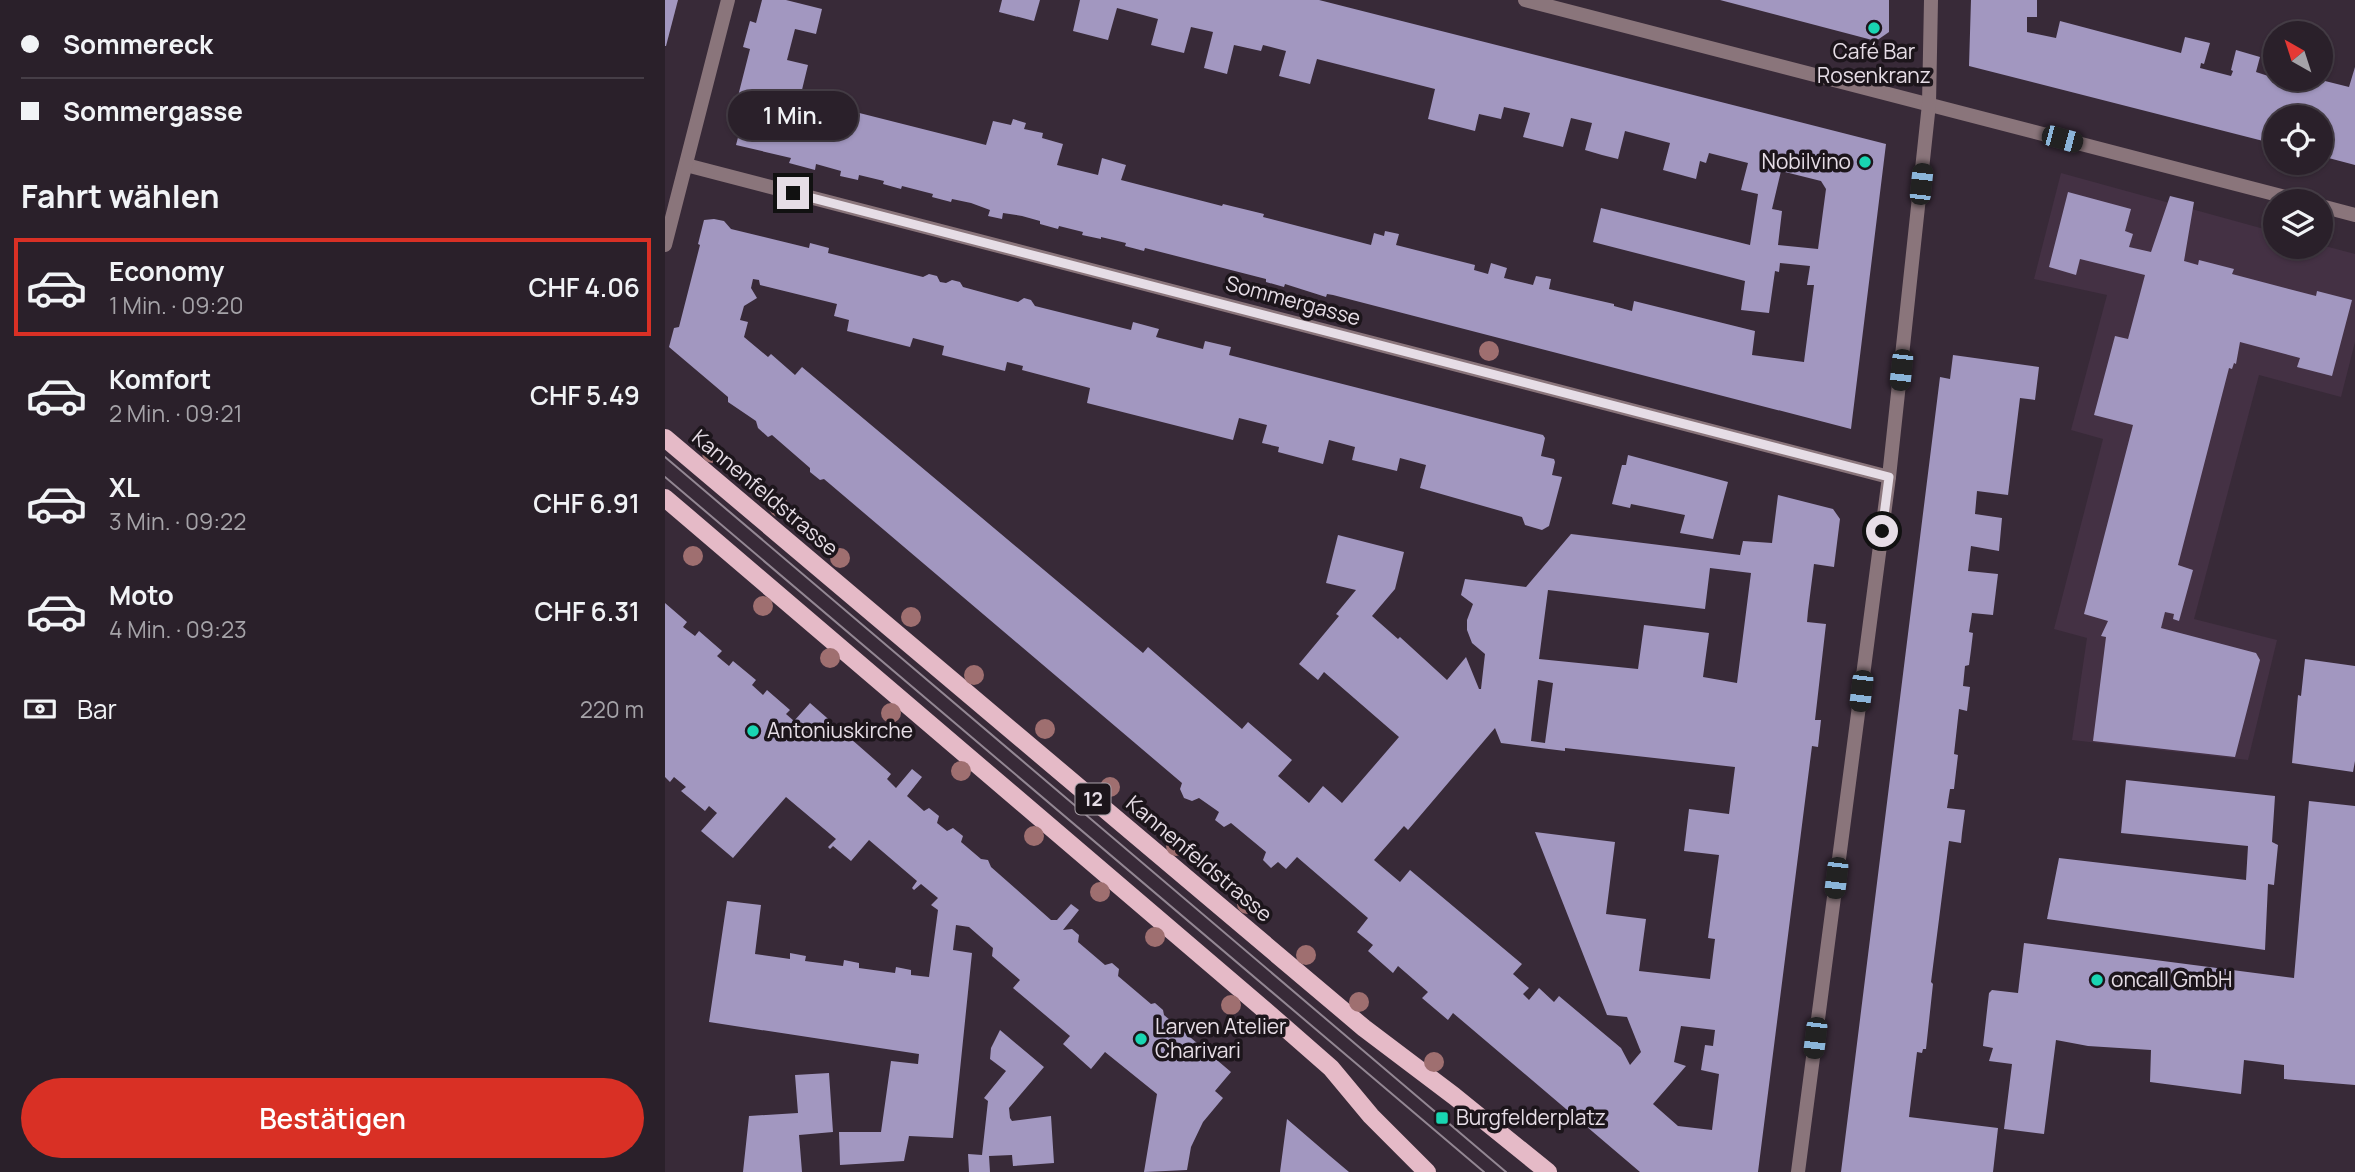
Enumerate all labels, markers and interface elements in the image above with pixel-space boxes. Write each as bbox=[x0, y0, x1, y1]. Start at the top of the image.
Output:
marker: Café Bar Rosenkranz bbox=[1866, 20, 1882, 36]
north arrow bbox=[2263, 21, 2333, 91]
map controls bbox=[2263, 21, 2333, 259]
text: Sommereck bbox=[63, 26, 213, 62]
place label: Café Bar Rosenkranz bbox=[1817, 37, 1931, 89]
callout: 1 Min. bbox=[728, 92, 858, 140]
text: Sommergasse bbox=[63, 93, 243, 129]
text: 1 Min. bbox=[763, 99, 823, 131]
button: locate bbox=[2263, 105, 2333, 175]
car bbox=[2039, 123, 2086, 155]
place label: Nobilvino bbox=[1762, 147, 1851, 175]
marker: Nobilvino bbox=[1857, 154, 1873, 170]
car bbox=[1909, 162, 1934, 206]
text: Fahrt wählen bbox=[21, 174, 220, 218]
route end bbox=[777, 177, 809, 209]
button: layers bbox=[2263, 189, 2333, 259]
text: Economy bbox=[109, 253, 224, 289]
icon: car bbox=[25, 256, 88, 319]
text: CHF 4.06 bbox=[528, 269, 640, 305]
street label: Sommergasse bbox=[1223, 269, 1364, 332]
text: 1 Min. · 09:20 bbox=[109, 289, 244, 321]
car bbox=[1889, 348, 1914, 392]
text: Komfort bbox=[109, 361, 211, 397]
icon: car bbox=[25, 364, 88, 427]
text: CHF 5.49 bbox=[530, 377, 640, 413]
text: 2 Min. · 09:21 bbox=[109, 397, 243, 429]
street label: Kannenfeldstrasse bbox=[687, 423, 845, 562]
text: XL bbox=[109, 469, 140, 505]
icon: car bbox=[25, 472, 88, 535]
text: CHF 6.91 bbox=[533, 485, 640, 521]
text: 3 Min. · 09:22 bbox=[109, 505, 246, 537]
route start bbox=[1866, 515, 1898, 547]
text: Moto bbox=[109, 577, 174, 613]
icon: car bbox=[25, 580, 88, 643]
text: CHF 6.31 bbox=[534, 593, 640, 629]
text: 4 Min. · 09:23 bbox=[109, 613, 247, 645]
car bbox=[1849, 669, 1874, 713]
icon: cash bbox=[21, 690, 59, 728]
text: Bar bbox=[77, 691, 117, 727]
text: 220 m bbox=[580, 693, 644, 725]
place label: Antoniuskirche bbox=[767, 716, 913, 744]
marker: Antoniuskirche bbox=[745, 723, 761, 739]
road number: 12 bbox=[1075, 784, 1111, 814]
street label: Kannenfeldstrasse bbox=[1121, 789, 1279, 928]
car bbox=[1824, 856, 1849, 900]
place label: oncall GmbH bbox=[2111, 965, 2232, 993]
marker: oncall GmbH bbox=[2089, 972, 2105, 988]
place label: Larven Atelier Charivari bbox=[1155, 1012, 1287, 1064]
car bbox=[1803, 1016, 1828, 1060]
marker: Larven Atelier Charivari bbox=[1133, 1031, 1149, 1047]
button: Bestätigen bbox=[21, 1078, 644, 1158]
place label: Burgfelderplatz bbox=[1456, 1103, 1606, 1131]
marker: Burgfelderplatz bbox=[1434, 1110, 1450, 1126]

